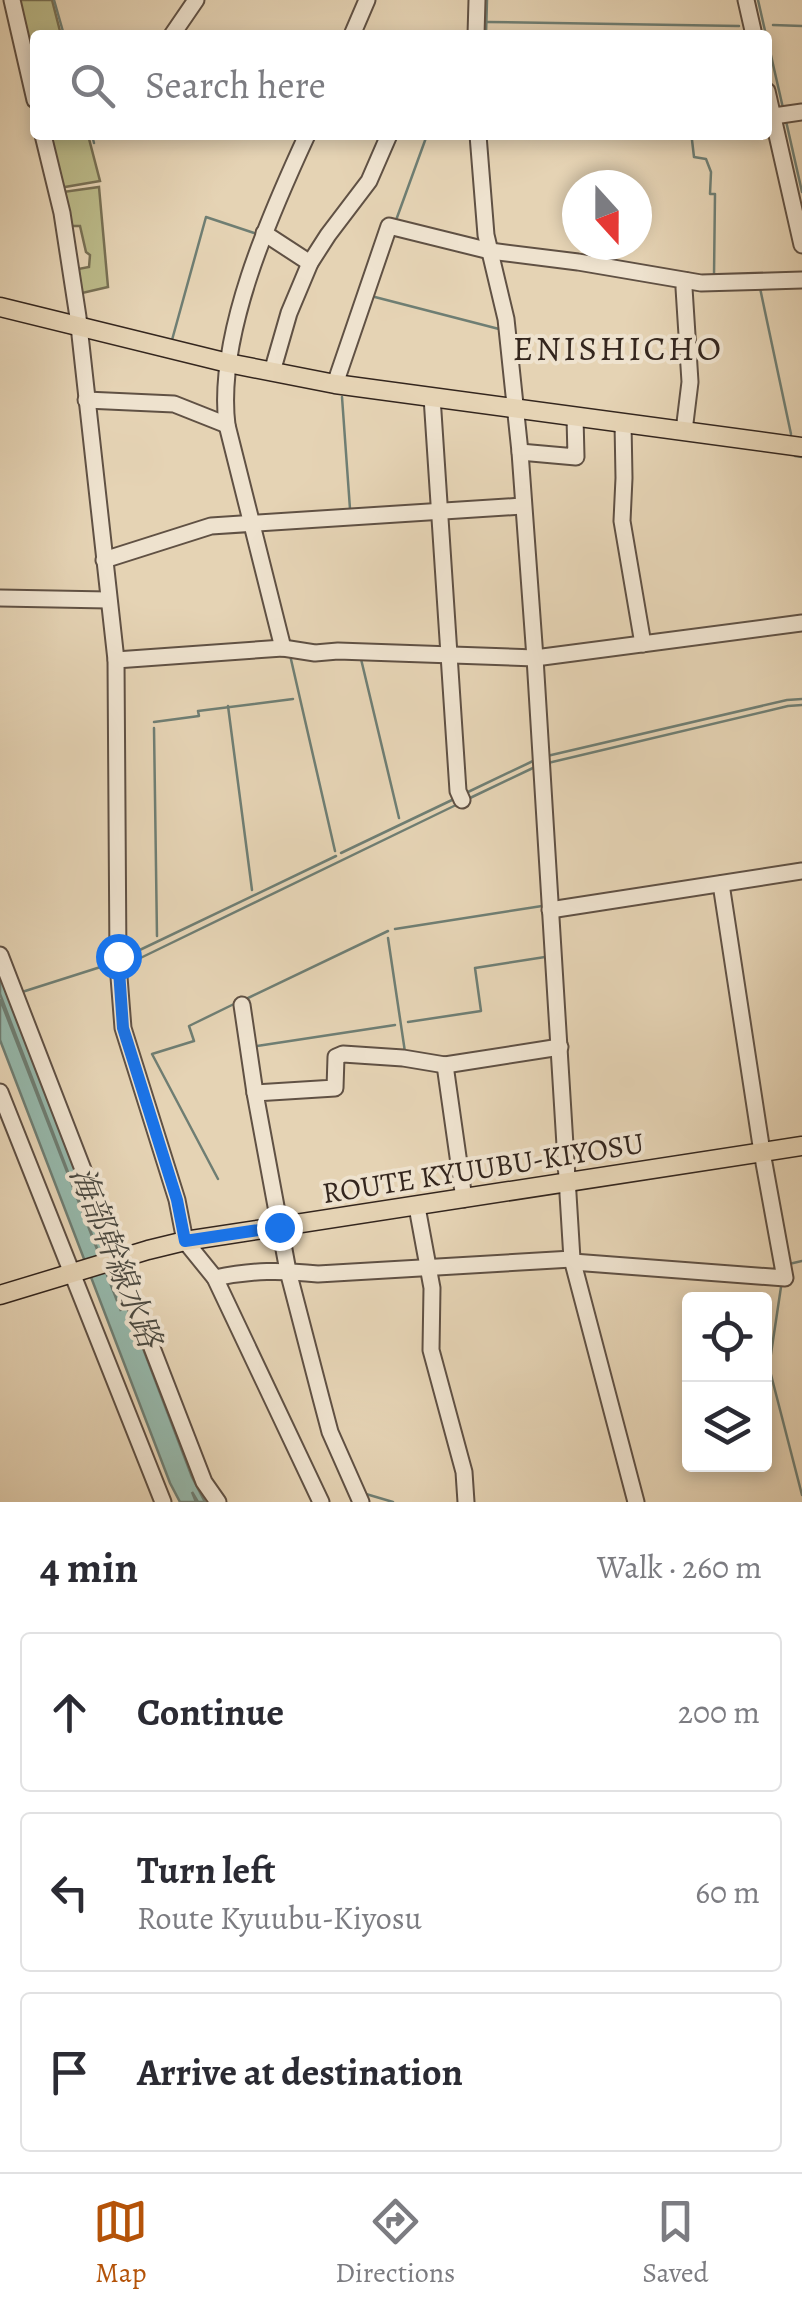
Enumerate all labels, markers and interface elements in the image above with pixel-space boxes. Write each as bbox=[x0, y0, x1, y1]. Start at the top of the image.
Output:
search box bbox=[30, 30, 772, 140]
icon: search bbox=[65, 58, 120, 113]
text: Search here bbox=[145, 59, 326, 111]
north arrow bbox=[562, 170, 652, 260]
district label: ENISHICHO bbox=[512, 324, 724, 372]
route start bbox=[96, 934, 142, 980]
street label: ROUTE KYUUBU-KIYOSU bbox=[319, 1123, 647, 1213]
water label: 海部幹線水路 bbox=[60, 1160, 173, 1356]
route end bbox=[257, 1205, 303, 1251]
map controls bbox=[682, 1292, 772, 1472]
button: locate bbox=[682, 1292, 772, 1382]
button: layers bbox=[682, 1382, 772, 1472]
text: 4 min bbox=[40, 1539, 138, 1596]
text: Walk · 260 m bbox=[597, 1545, 762, 1589]
icon: ahead bbox=[42, 1685, 97, 1740]
text: Continue bbox=[137, 1686, 284, 1738]
text: 200 m bbox=[678, 1690, 760, 1734]
text: Turn left bbox=[137, 1844, 276, 1896]
icon: left bbox=[42, 1865, 97, 1920]
text: 60 m bbox=[695, 1870, 760, 1914]
text: Route Kyuubu-Kiyosu bbox=[137, 1896, 422, 1940]
icon: arrive bbox=[42, 2045, 97, 2100]
text: Arrive at destination bbox=[137, 2046, 463, 2098]
tab: Map bbox=[93, 2194, 148, 2292]
tab: Directions bbox=[335, 2194, 455, 2292]
tab: Saved bbox=[642, 2194, 709, 2292]

